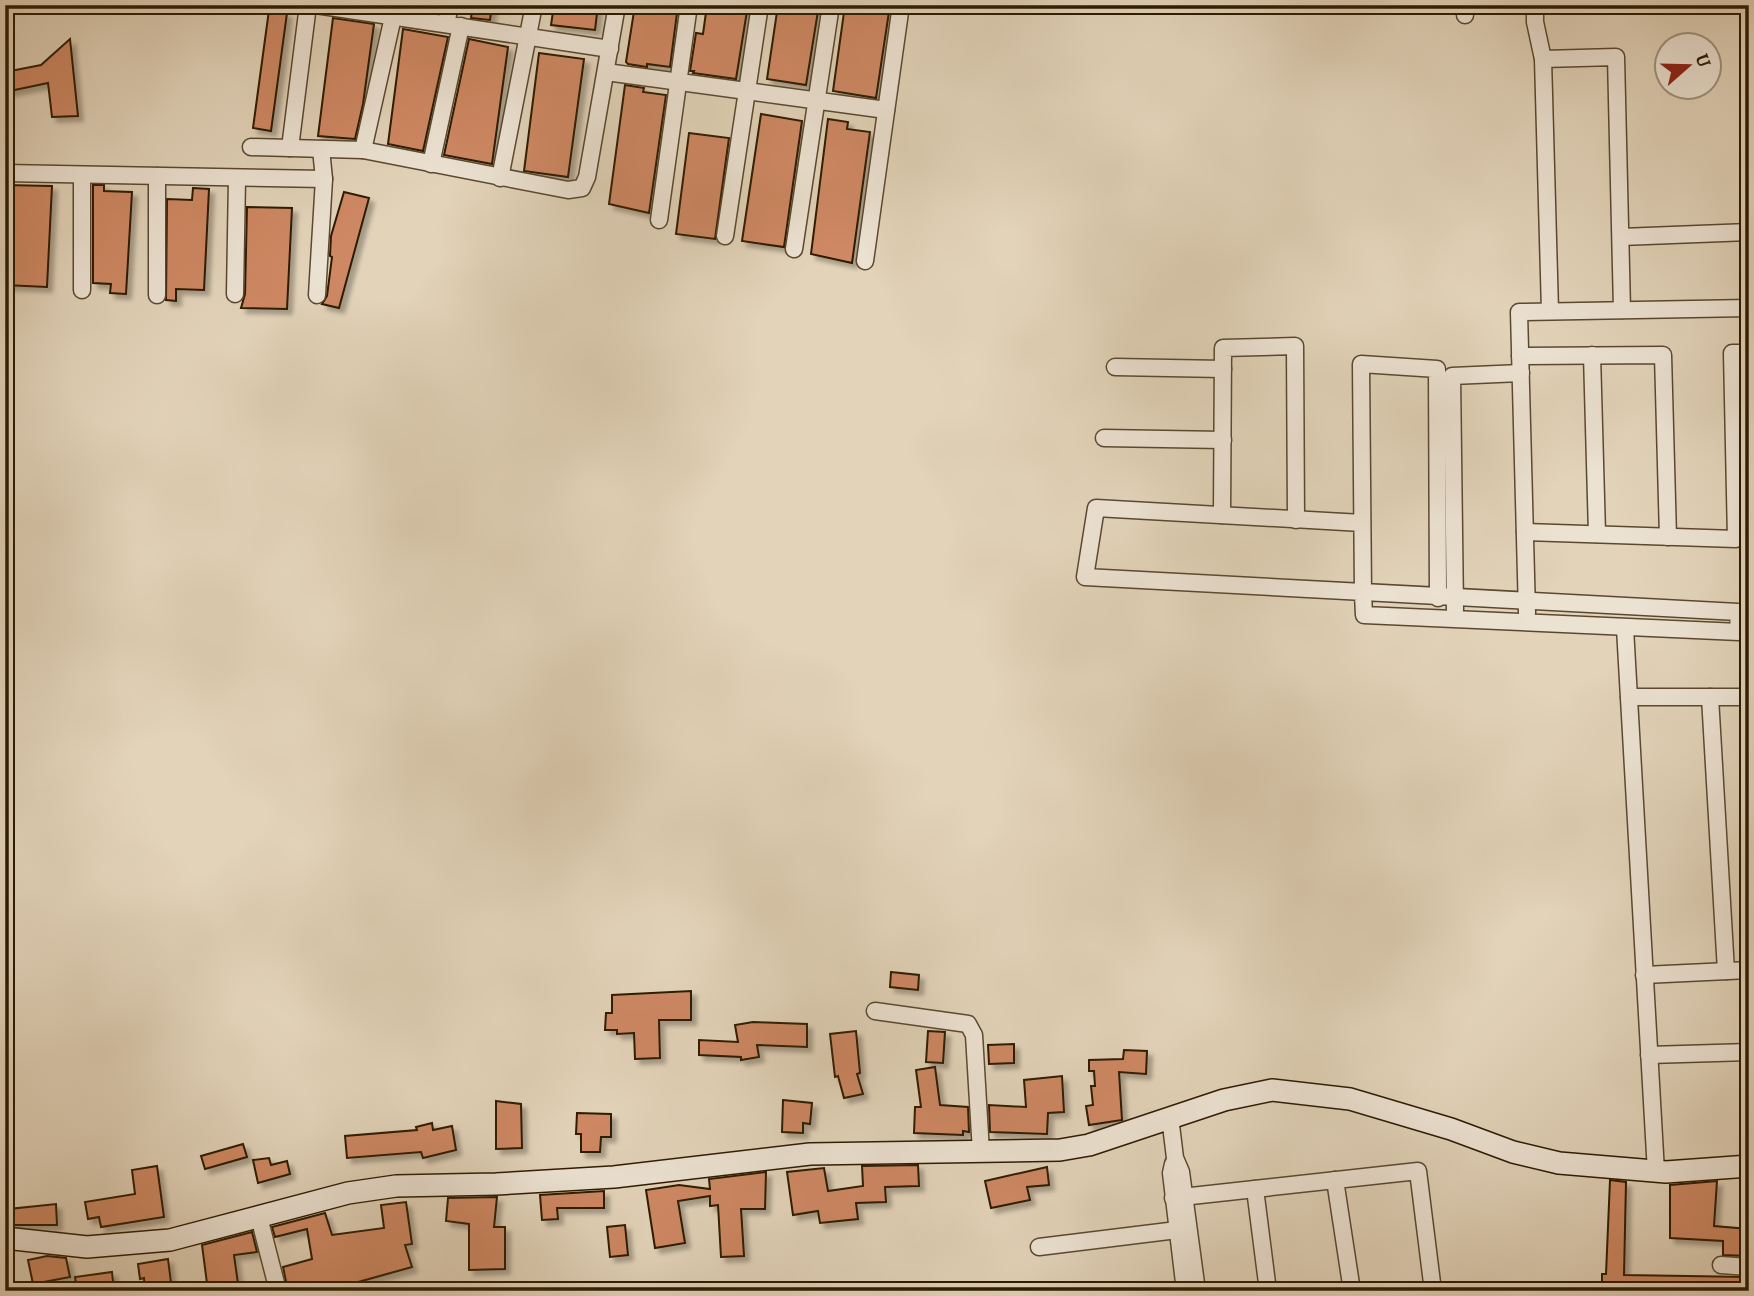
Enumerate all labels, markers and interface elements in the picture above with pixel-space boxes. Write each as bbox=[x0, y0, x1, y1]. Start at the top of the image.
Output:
north arrow bbox=[1652, 32, 1722, 102]
text: U bbox=[1689, 50, 1718, 71]

